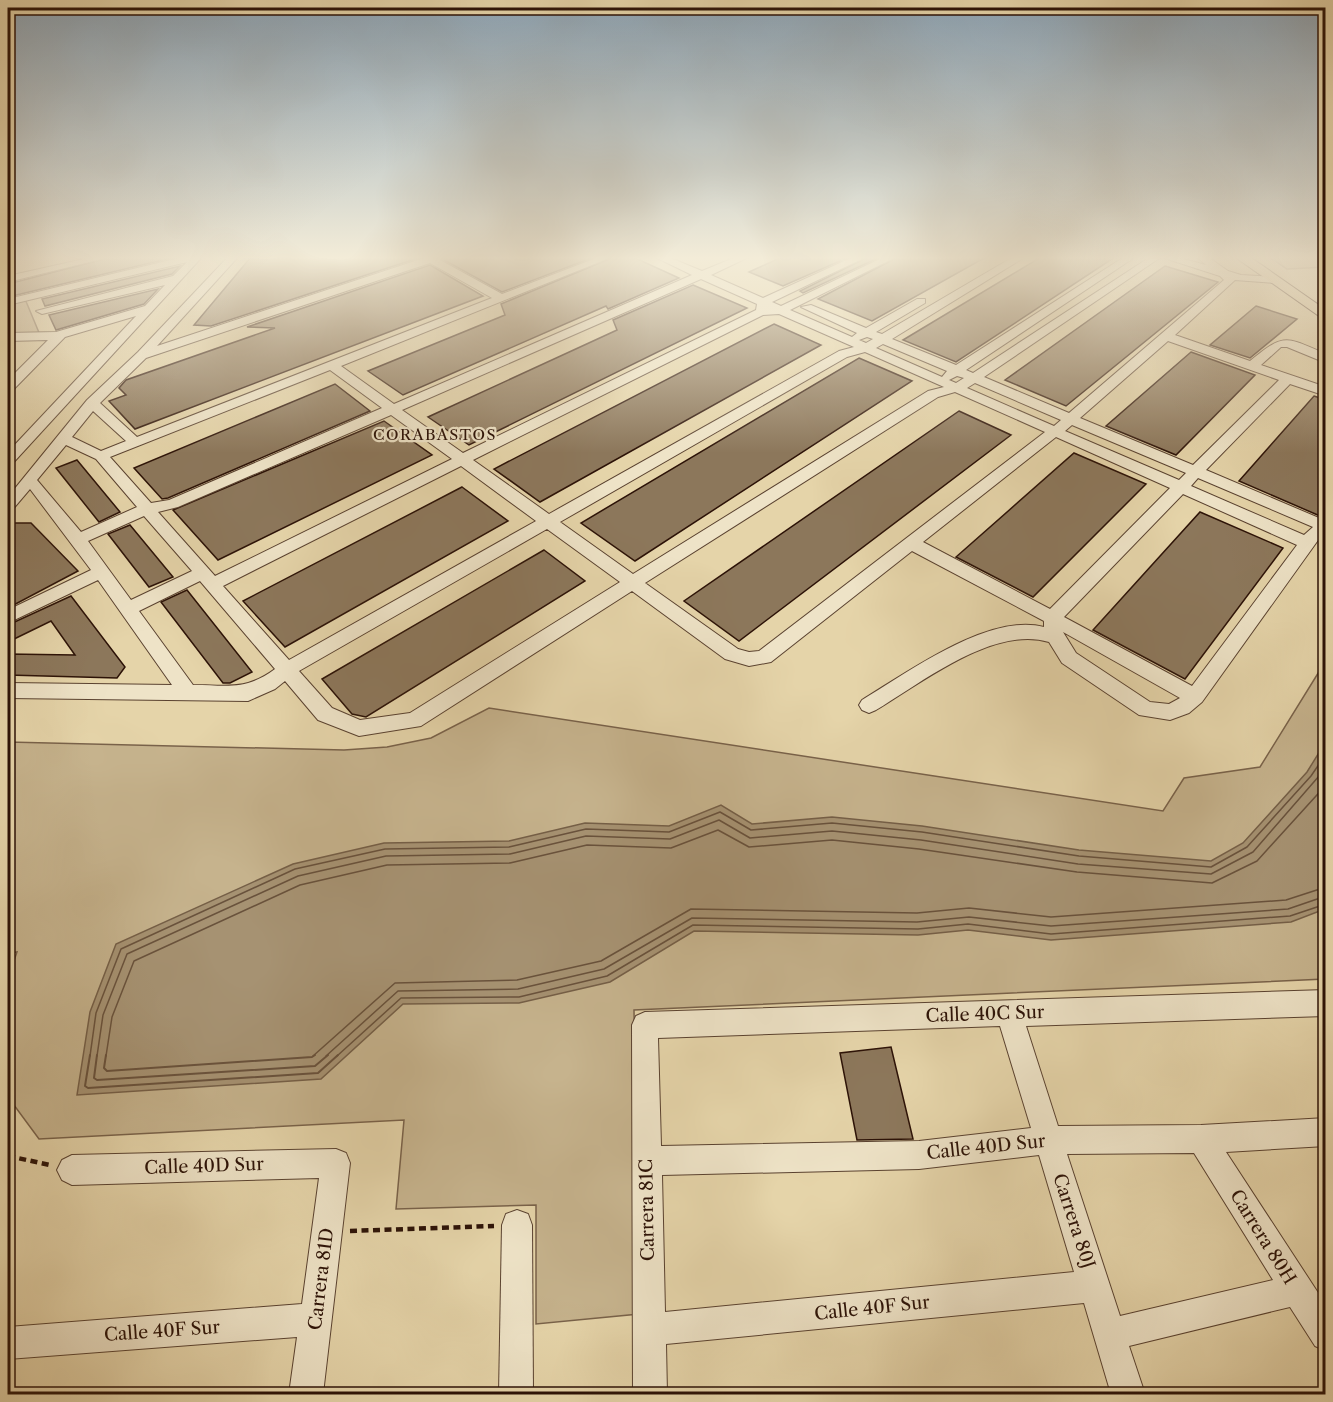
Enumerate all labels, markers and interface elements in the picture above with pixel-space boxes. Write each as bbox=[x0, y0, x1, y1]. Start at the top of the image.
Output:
district label: CORABASTOS bbox=[373, 425, 497, 444]
street label: Calle 40C Sur bbox=[925, 1001, 1045, 1027]
street label: Calle 40D Sur bbox=[925, 1130, 1047, 1164]
street label: Calle 40D Sur bbox=[144, 1153, 265, 1179]
street label: Carrera 81C bbox=[635, 1159, 659, 1261]
street label: Carrera 80J bbox=[1048, 1171, 1100, 1271]
street label: Carrera 80H bbox=[1225, 1186, 1301, 1288]
street label: Carrera 81D bbox=[304, 1227, 338, 1331]
street label: Calle 40F Sur bbox=[813, 1291, 931, 1325]
street label: Calle 40F Sur bbox=[103, 1316, 221, 1346]

